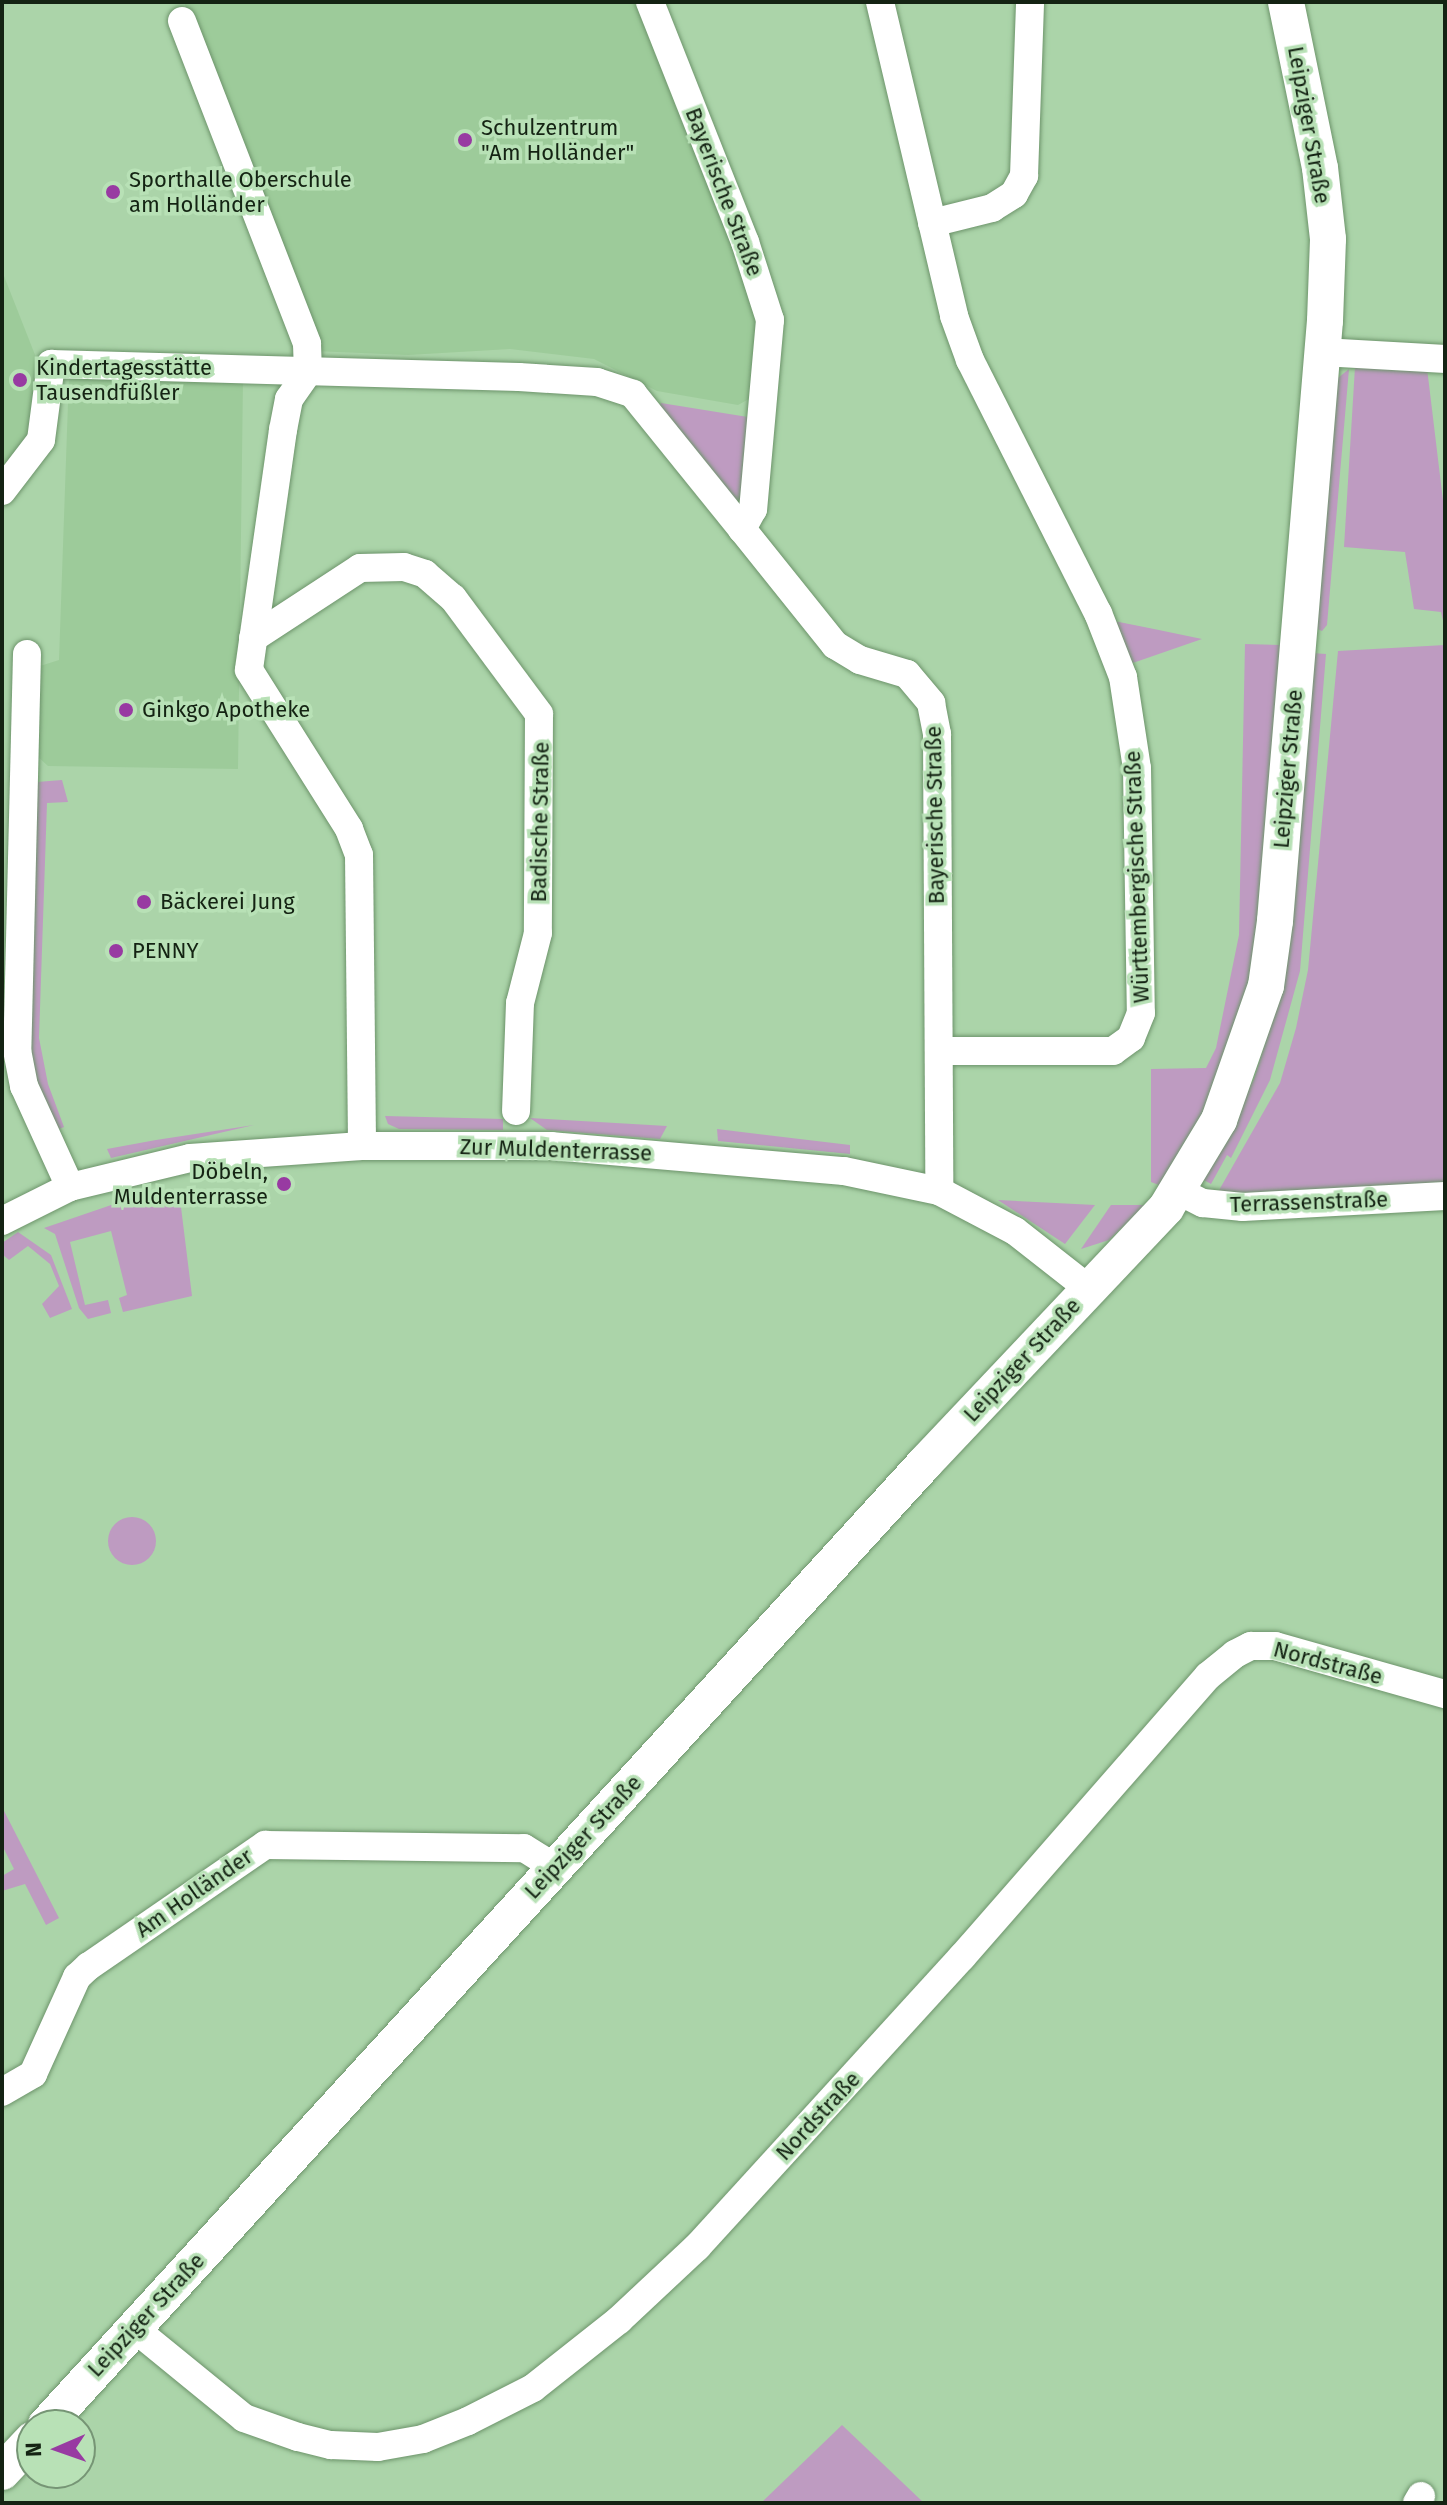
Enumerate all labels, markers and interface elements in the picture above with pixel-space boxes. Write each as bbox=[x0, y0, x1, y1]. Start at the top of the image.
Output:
street label: Leipziger Straße bbox=[1282, 44, 1336, 206]
street label: Bayerische Straße bbox=[680, 104, 768, 280]
place label: Schulzentrum "Am Holländer" bbox=[481, 114, 634, 166]
marker: Schulzentrum "Am Holländer" bbox=[456, 131, 474, 149]
place label: Sporthalle Oberschule am Holländer bbox=[129, 166, 352, 218]
marker: Sporthalle Oberschule am Holländer bbox=[104, 183, 122, 201]
place label: Kindertagesstätte Tausendfüßler bbox=[36, 354, 212, 406]
marker: Kindertagesstätte Tausendfüßler bbox=[11, 371, 29, 389]
street label: Leipziger Straße bbox=[1268, 688, 1308, 850]
place label: Ginkgo Apotheke bbox=[142, 697, 310, 723]
marker: Ginkgo Apotheke bbox=[117, 701, 135, 719]
street label: Bayerische Straße bbox=[920, 725, 950, 905]
street label: Badische Straße bbox=[525, 741, 555, 903]
street label: Württembergische Straße bbox=[1119, 750, 1155, 1004]
place label: Bäckerei Jung bbox=[160, 889, 295, 915]
marker: Bäckerei Jung bbox=[135, 893, 153, 911]
place label: PENNY bbox=[132, 938, 199, 964]
marker: PENNY bbox=[107, 942, 125, 960]
street label: Zur Muldenterrasse bbox=[459, 1133, 653, 1167]
place label: Döbeln, Muldenterrasse bbox=[114, 1158, 268, 1210]
marker: Döbeln, Muldenterrasse bbox=[275, 1175, 293, 1193]
street label: Terrassenstraße bbox=[1229, 1186, 1389, 1218]
street label: Leipziger Straße bbox=[958, 1293, 1086, 1427]
street label: Nordstraße bbox=[1271, 1636, 1385, 1690]
street label: Leipziger Straße bbox=[519, 1770, 647, 1904]
street label: Am Holländer bbox=[131, 1843, 257, 1943]
street label: Nordstraße bbox=[770, 2066, 866, 2166]
street label: Leipziger Straße bbox=[82, 2248, 210, 2382]
north arrow bbox=[16, 2409, 96, 2489]
text: N bbox=[20, 2442, 47, 2458]

